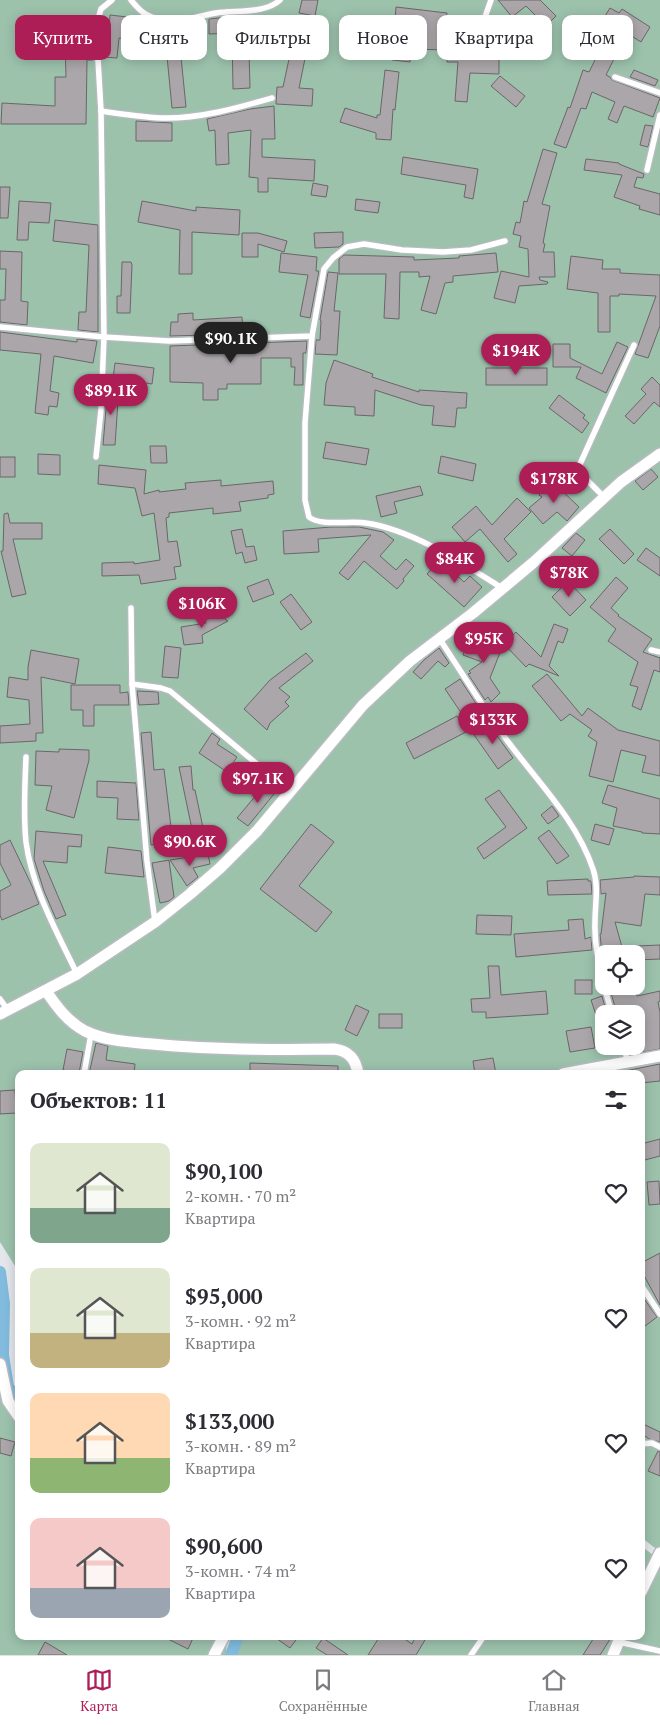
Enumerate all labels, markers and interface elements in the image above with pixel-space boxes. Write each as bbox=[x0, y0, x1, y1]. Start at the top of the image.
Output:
chip: Купить bbox=[15, 15, 111, 60]
chip: Снять bbox=[121, 15, 207, 60]
chip: Фильтры bbox=[217, 15, 329, 60]
chip: Новое bbox=[339, 15, 427, 60]
chip: Квартира bbox=[437, 15, 552, 60]
chip: Дом bbox=[562, 15, 633, 60]
pin: $90.1K bbox=[190, 322, 272, 364]
text: $90.1K bbox=[205, 327, 257, 349]
pin: $194K bbox=[481, 334, 551, 376]
text: $194K bbox=[492, 339, 540, 361]
pin: $89.1K bbox=[70, 374, 152, 416]
text: $89.1K bbox=[85, 379, 137, 401]
pin: $178K bbox=[519, 462, 589, 504]
text: $178K bbox=[530, 467, 578, 489]
pin: $84K bbox=[425, 542, 485, 584]
text: $84K bbox=[436, 547, 474, 569]
pin: $78K bbox=[539, 556, 599, 598]
text: $78K bbox=[550, 561, 588, 583]
pin: $106K bbox=[167, 586, 237, 629]
text: $106K bbox=[178, 592, 226, 614]
pin: $95K bbox=[454, 622, 514, 664]
text: $95K bbox=[465, 627, 503, 649]
pin: $133K bbox=[458, 702, 528, 745]
text: $133K bbox=[469, 708, 517, 730]
pin: $97.1K bbox=[217, 762, 299, 804]
text: $97.1K bbox=[232, 767, 284, 789]
pin: $90.6K bbox=[149, 824, 231, 867]
text: $90.6K bbox=[164, 830, 216, 852]
map controls bbox=[595, 945, 645, 1055]
button: locate bbox=[595, 945, 645, 995]
button: layers bbox=[595, 1005, 645, 1055]
text: Объектов: 11 bbox=[30, 1086, 167, 1114]
icon: filters bbox=[602, 1086, 630, 1114]
text: $90,100 bbox=[185, 1157, 263, 1185]
icon: home bbox=[70, 1163, 130, 1223]
icon: heart bbox=[602, 1179, 630, 1207]
text: 2-комн. · 70 m² bbox=[185, 1185, 296, 1207]
text: Квартира bbox=[185, 1207, 256, 1229]
text: $95,000 bbox=[185, 1282, 263, 1310]
icon: home bbox=[70, 1288, 130, 1348]
icon: heart bbox=[602, 1304, 630, 1332]
text: 3-комн. · 92 m² bbox=[185, 1310, 296, 1332]
text: Квартира bbox=[185, 1332, 256, 1354]
text: $133,000 bbox=[185, 1407, 274, 1435]
icon: home bbox=[70, 1413, 130, 1473]
icon: heart bbox=[602, 1429, 630, 1457]
text: 3-комн. · 89 m² bbox=[185, 1435, 296, 1457]
text: Квартира bbox=[185, 1457, 256, 1479]
text: $90,600 bbox=[185, 1532, 263, 1560]
icon: home bbox=[70, 1538, 130, 1598]
icon: heart bbox=[602, 1554, 630, 1582]
text: 3-комн. · 74 m² bbox=[185, 1560, 296, 1582]
text: Квартира bbox=[185, 1582, 256, 1604]
tab: Карта bbox=[80, 1666, 118, 1715]
tab: Сохранённые bbox=[279, 1666, 368, 1715]
tab: Главная bbox=[528, 1666, 580, 1715]

